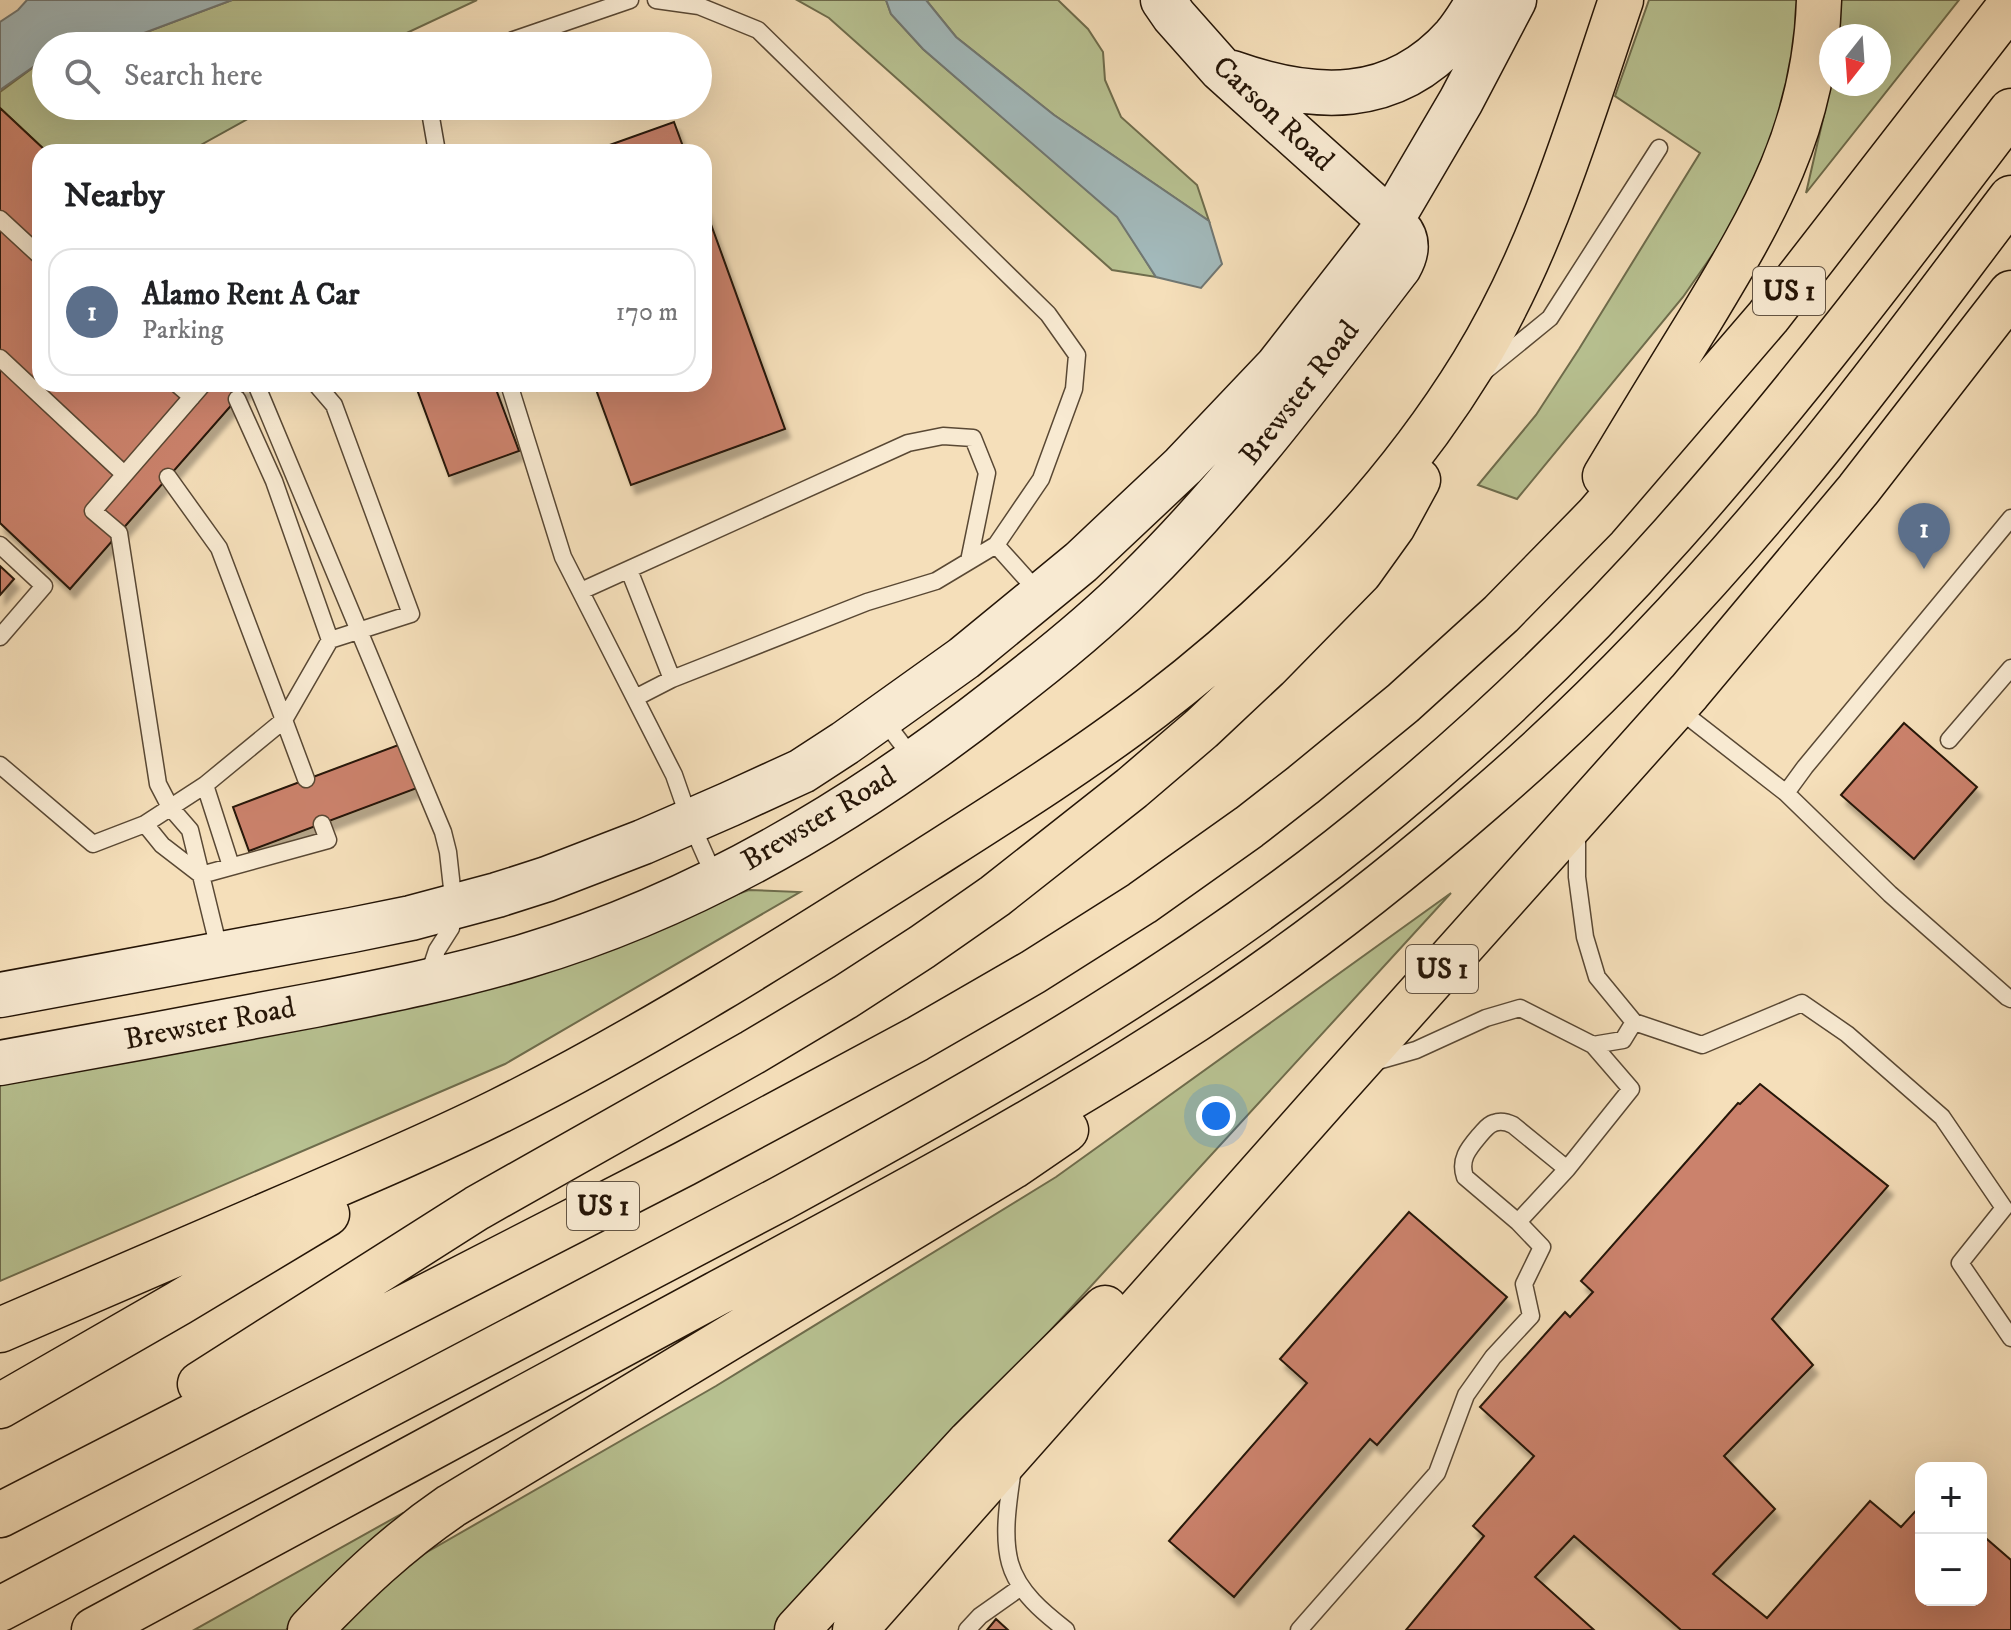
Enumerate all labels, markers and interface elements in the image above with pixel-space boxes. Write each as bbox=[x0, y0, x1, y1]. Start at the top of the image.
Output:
north arrow bbox=[1819, 24, 1891, 96]
search box bbox=[32, 32, 712, 120]
street label: Carson Road bbox=[1205, 48, 1341, 180]
icon: search bbox=[60, 54, 104, 98]
text: Search here bbox=[124, 58, 263, 95]
text: Nearby bbox=[64, 175, 165, 217]
road number: US 1 bbox=[1753, 267, 1825, 315]
text: Alamo Rent A Car bbox=[142, 277, 360, 314]
text: 1 bbox=[87, 296, 97, 329]
text: 170 m bbox=[616, 296, 678, 329]
street label: Brewster Road bbox=[1232, 313, 1368, 473]
text: Parking bbox=[142, 314, 224, 347]
pin: 1 bbox=[1898, 503, 1950, 569]
street label: Brewster Road bbox=[735, 758, 903, 879]
road number: US 1 bbox=[1406, 945, 1478, 993]
street label: Brewster Road bbox=[121, 989, 299, 1059]
your location bbox=[1196, 1096, 1236, 1136]
road number: US 1 bbox=[567, 1182, 639, 1230]
map controls bbox=[1915, 1462, 1987, 1606]
button: + bbox=[1915, 1462, 1987, 1534]
button: − bbox=[1915, 1534, 1987, 1606]

